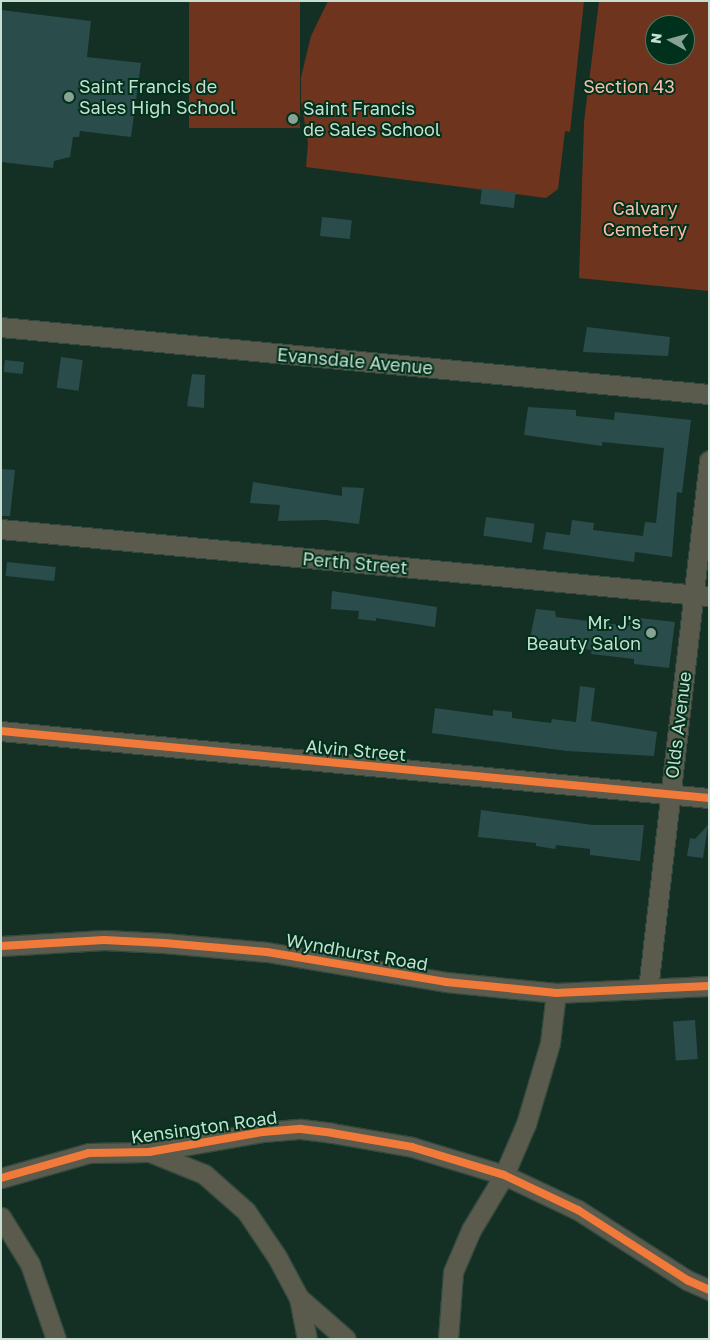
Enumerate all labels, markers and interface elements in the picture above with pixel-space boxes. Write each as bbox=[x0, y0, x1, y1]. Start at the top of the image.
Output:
north arrow bbox=[645, 15, 695, 65]
text: N bbox=[647, 32, 665, 45]
park label: Section 43 bbox=[583, 75, 675, 97]
place label: Saint Francis de Sales High School bbox=[79, 76, 236, 118]
marker: Saint Francis de Sales High School bbox=[63, 91, 75, 103]
place label: Saint Francis de Sales School bbox=[303, 98, 441, 140]
marker: Saint Francis de Sales School bbox=[287, 113, 299, 125]
park label: Calvary Cemetery bbox=[603, 198, 687, 240]
street label: Evansdale Avenue bbox=[276, 343, 434, 379]
street label: Perth Street bbox=[302, 548, 408, 578]
place label: Mr. J's Beauty Salon bbox=[526, 612, 641, 654]
marker: Mr. J's Beauty Salon bbox=[645, 627, 657, 639]
street label: Olds Avenue bbox=[661, 670, 695, 780]
street label: Alvin Street bbox=[305, 735, 407, 765]
street label: Wyndhurst Road bbox=[284, 929, 430, 975]
street label: Kensington Road bbox=[129, 1106, 279, 1148]

